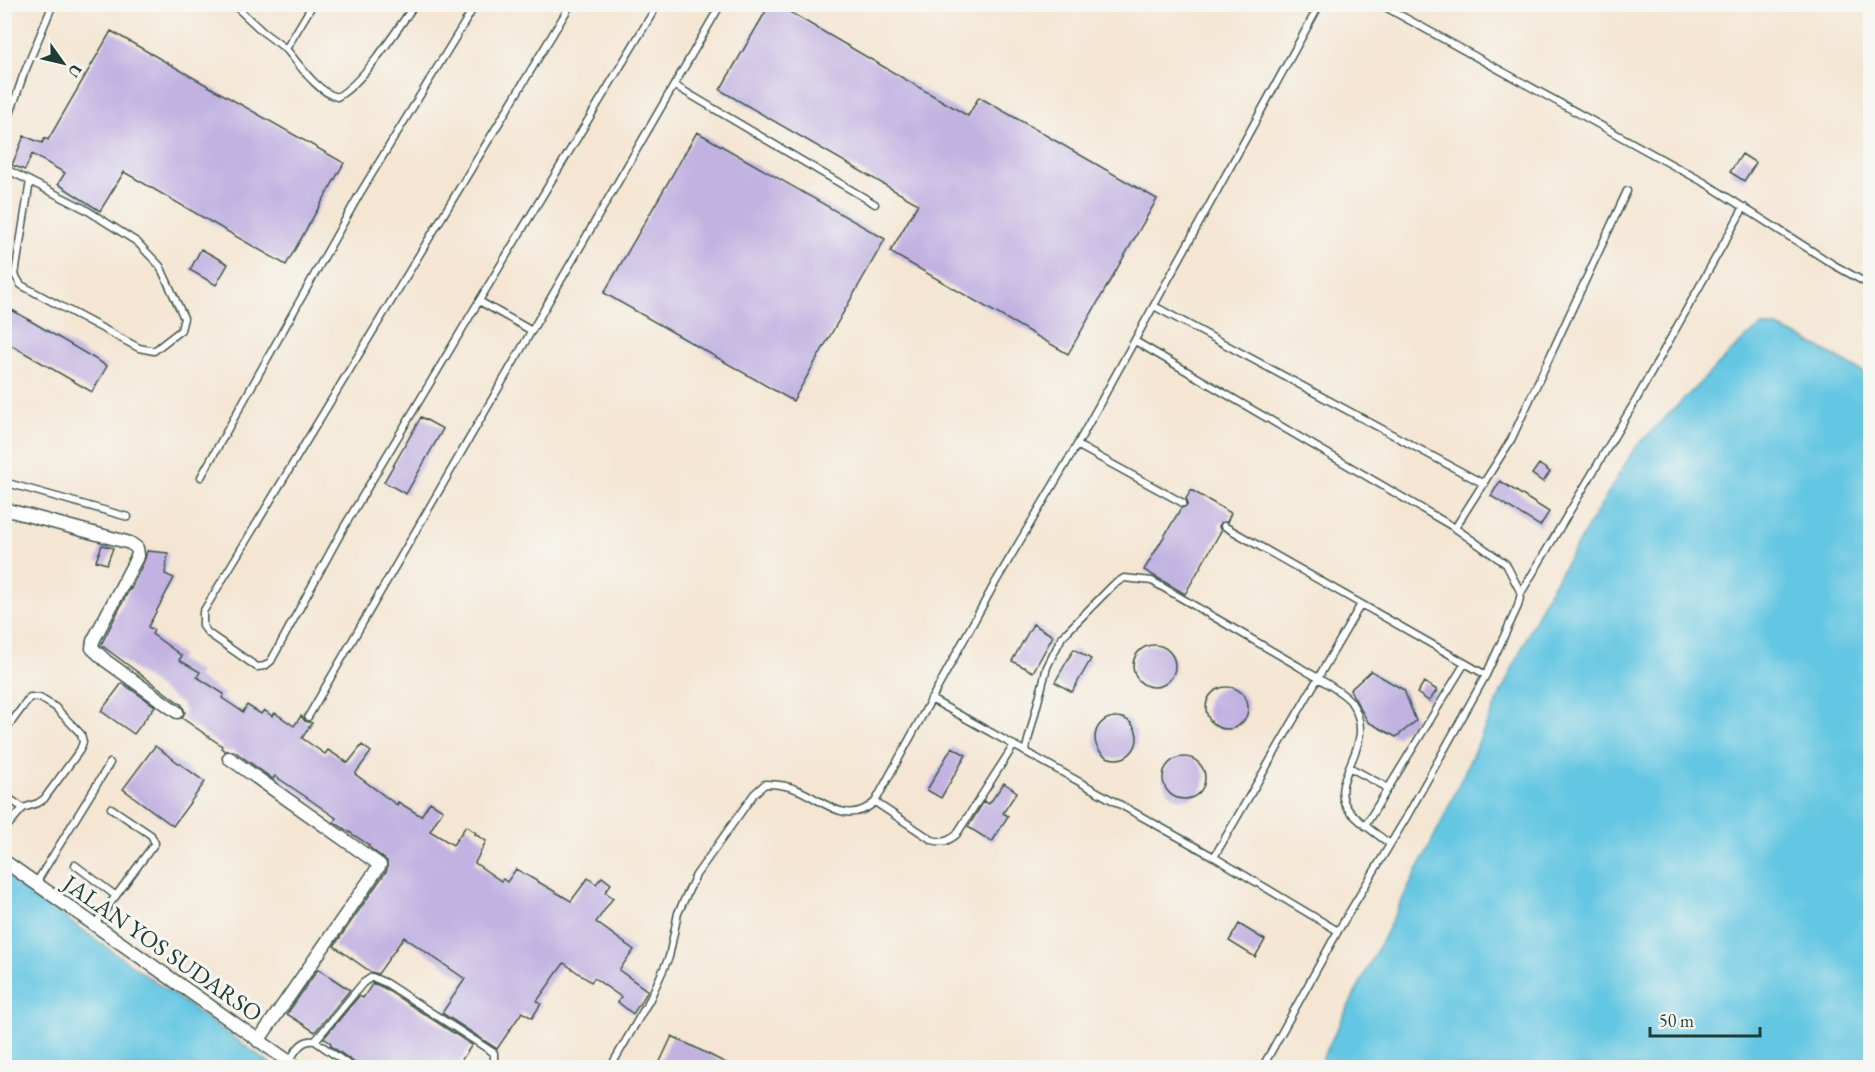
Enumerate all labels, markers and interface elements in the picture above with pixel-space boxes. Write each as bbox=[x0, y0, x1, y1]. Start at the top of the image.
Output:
north arrow bbox=[33, 33, 93, 93]
text: U bbox=[63, 60, 87, 82]
street label: JALAN YOS SUDARSO bbox=[56, 866, 269, 1028]
scale bar bbox=[1650, 1000, 1760, 1038]
text: 50 m bbox=[1659, 1009, 1694, 1032]

